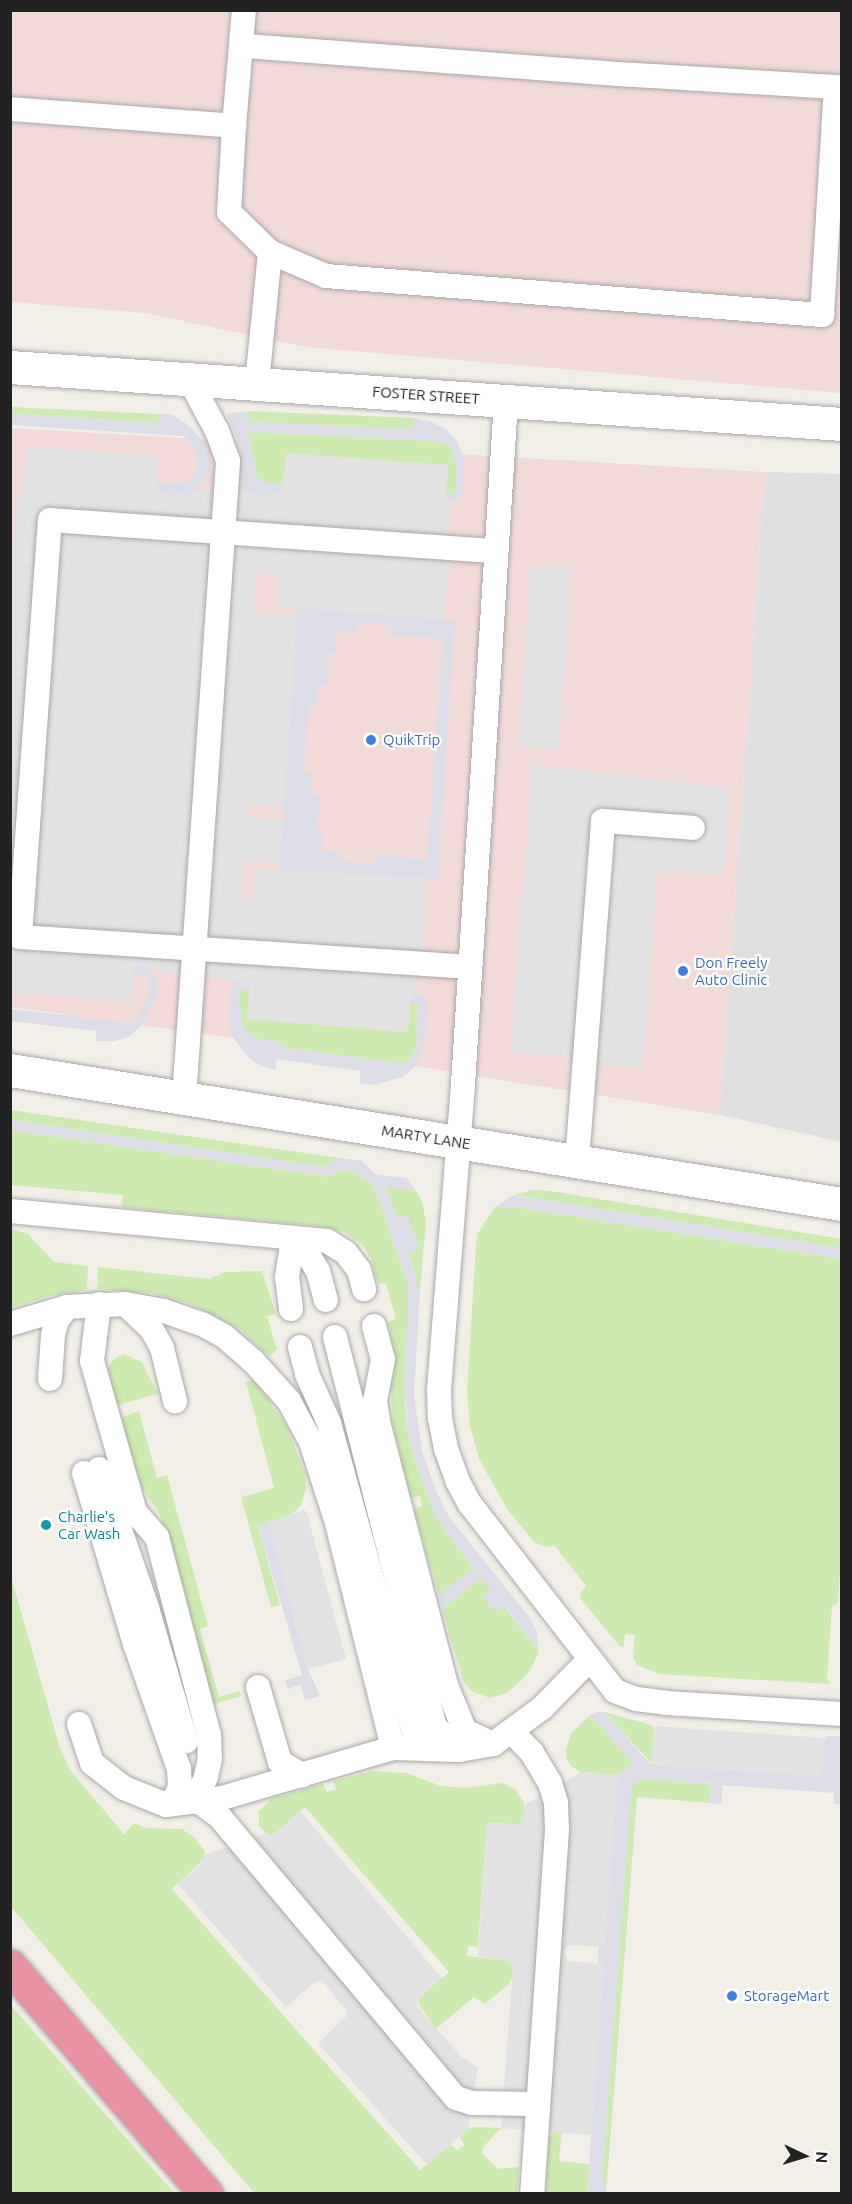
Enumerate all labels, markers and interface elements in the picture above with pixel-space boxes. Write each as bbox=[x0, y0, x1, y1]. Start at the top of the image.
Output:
street label: FOSTER STREET bbox=[372, 382, 480, 408]
place label: QuikTrip bbox=[383, 731, 440, 749]
marker: QuikTrip bbox=[364, 733, 378, 747]
place label: Don Freely Auto Clinic bbox=[695, 953, 767, 988]
marker: Don Freely Auto Clinic bbox=[676, 964, 690, 978]
street label: MARTY LANE bbox=[380, 1121, 472, 1153]
place label: Charlie's Car Wash bbox=[58, 1507, 120, 1542]
marker: Charlie's Car Wash bbox=[39, 1518, 53, 1532]
place label: StorageMart bbox=[744, 1987, 829, 2005]
marker: StorageMart bbox=[725, 1989, 739, 2003]
north arrow bbox=[774, 2126, 834, 2186]
text: N bbox=[813, 2151, 831, 2164]

